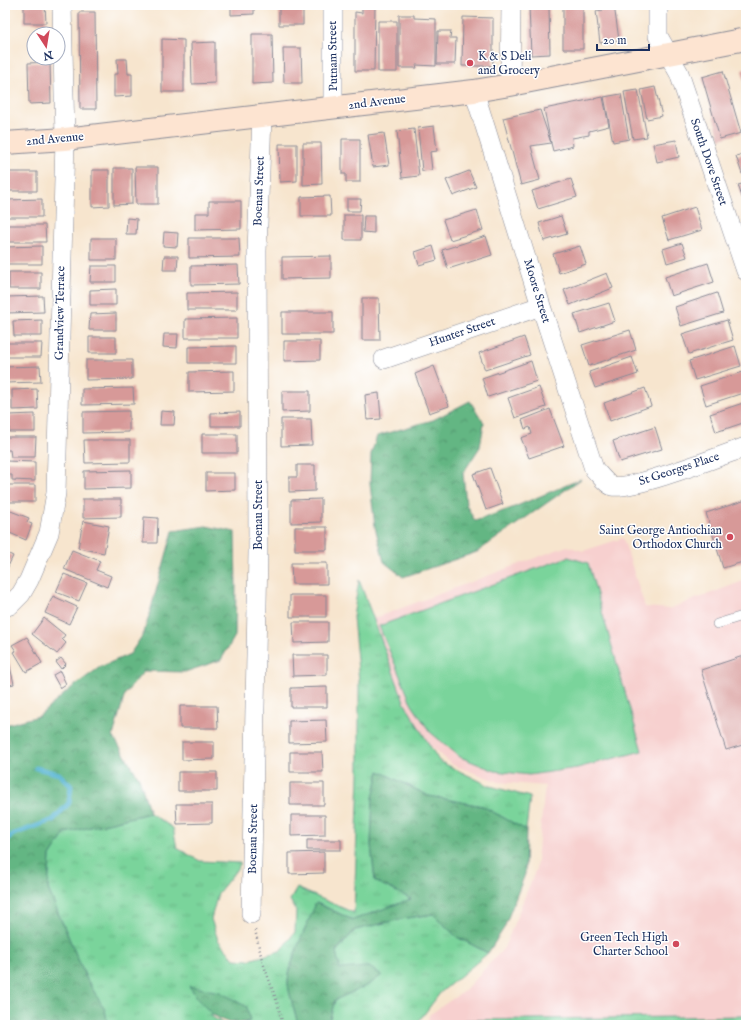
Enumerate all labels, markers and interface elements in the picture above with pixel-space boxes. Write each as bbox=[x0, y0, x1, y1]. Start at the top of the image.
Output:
street label: Putnam Street bbox=[325, 21, 341, 91]
north arrow bbox=[26, 26, 66, 66]
scale bar bbox=[597, 26, 649, 52]
text: 20 m bbox=[603, 33, 626, 48]
text: N bbox=[41, 47, 55, 63]
place label: K & S Deli and Grocery bbox=[478, 49, 540, 78]
marker: K & S Deli and Grocery bbox=[465, 58, 475, 68]
street label: 2nd Avenue bbox=[347, 91, 407, 113]
street label: South Dove Street bbox=[687, 116, 731, 208]
street label: 2nd Avenue bbox=[26, 129, 85, 149]
street label: Boenau Street bbox=[250, 156, 268, 226]
street label: Moore Street bbox=[520, 257, 554, 325]
street label: Grandview Terrace bbox=[52, 265, 68, 360]
street label: Hunter Street bbox=[427, 314, 497, 350]
street label: St Georges Place bbox=[637, 449, 722, 489]
street label: Boenau Street bbox=[251, 480, 266, 550]
place label: Saint George Antiochian Orthodox Church bbox=[599, 523, 723, 552]
marker: Saint George Antiochian Orthodox Church bbox=[725, 532, 735, 542]
street label: Boenau Street bbox=[245, 804, 261, 874]
place label: Green Tech High Charter School bbox=[580, 930, 669, 959]
marker: Green Tech High Charter School bbox=[671, 939, 681, 949]

